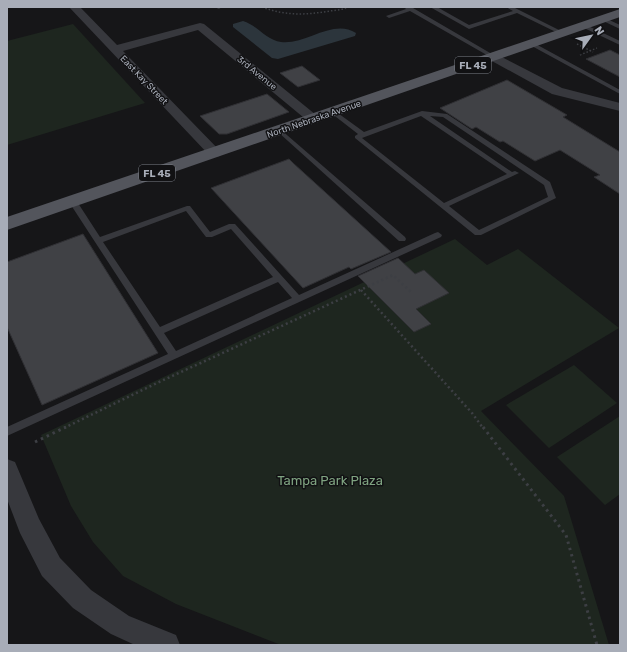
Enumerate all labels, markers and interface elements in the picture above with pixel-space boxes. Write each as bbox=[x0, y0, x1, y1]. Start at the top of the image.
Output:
north arrow bbox=[571, 16, 611, 56]
text: N bbox=[591, 24, 607, 38]
street label: East Kay Street bbox=[118, 54, 170, 107]
street label: 3rd Avenue bbox=[235, 54, 279, 92]
road number: FL 45 bbox=[455, 57, 491, 73]
street label: North Nebraska Avenue bbox=[266, 98, 362, 140]
road number: FL 45 bbox=[139, 165, 175, 181]
park label: Tampa Park Plaza bbox=[277, 473, 383, 488]

